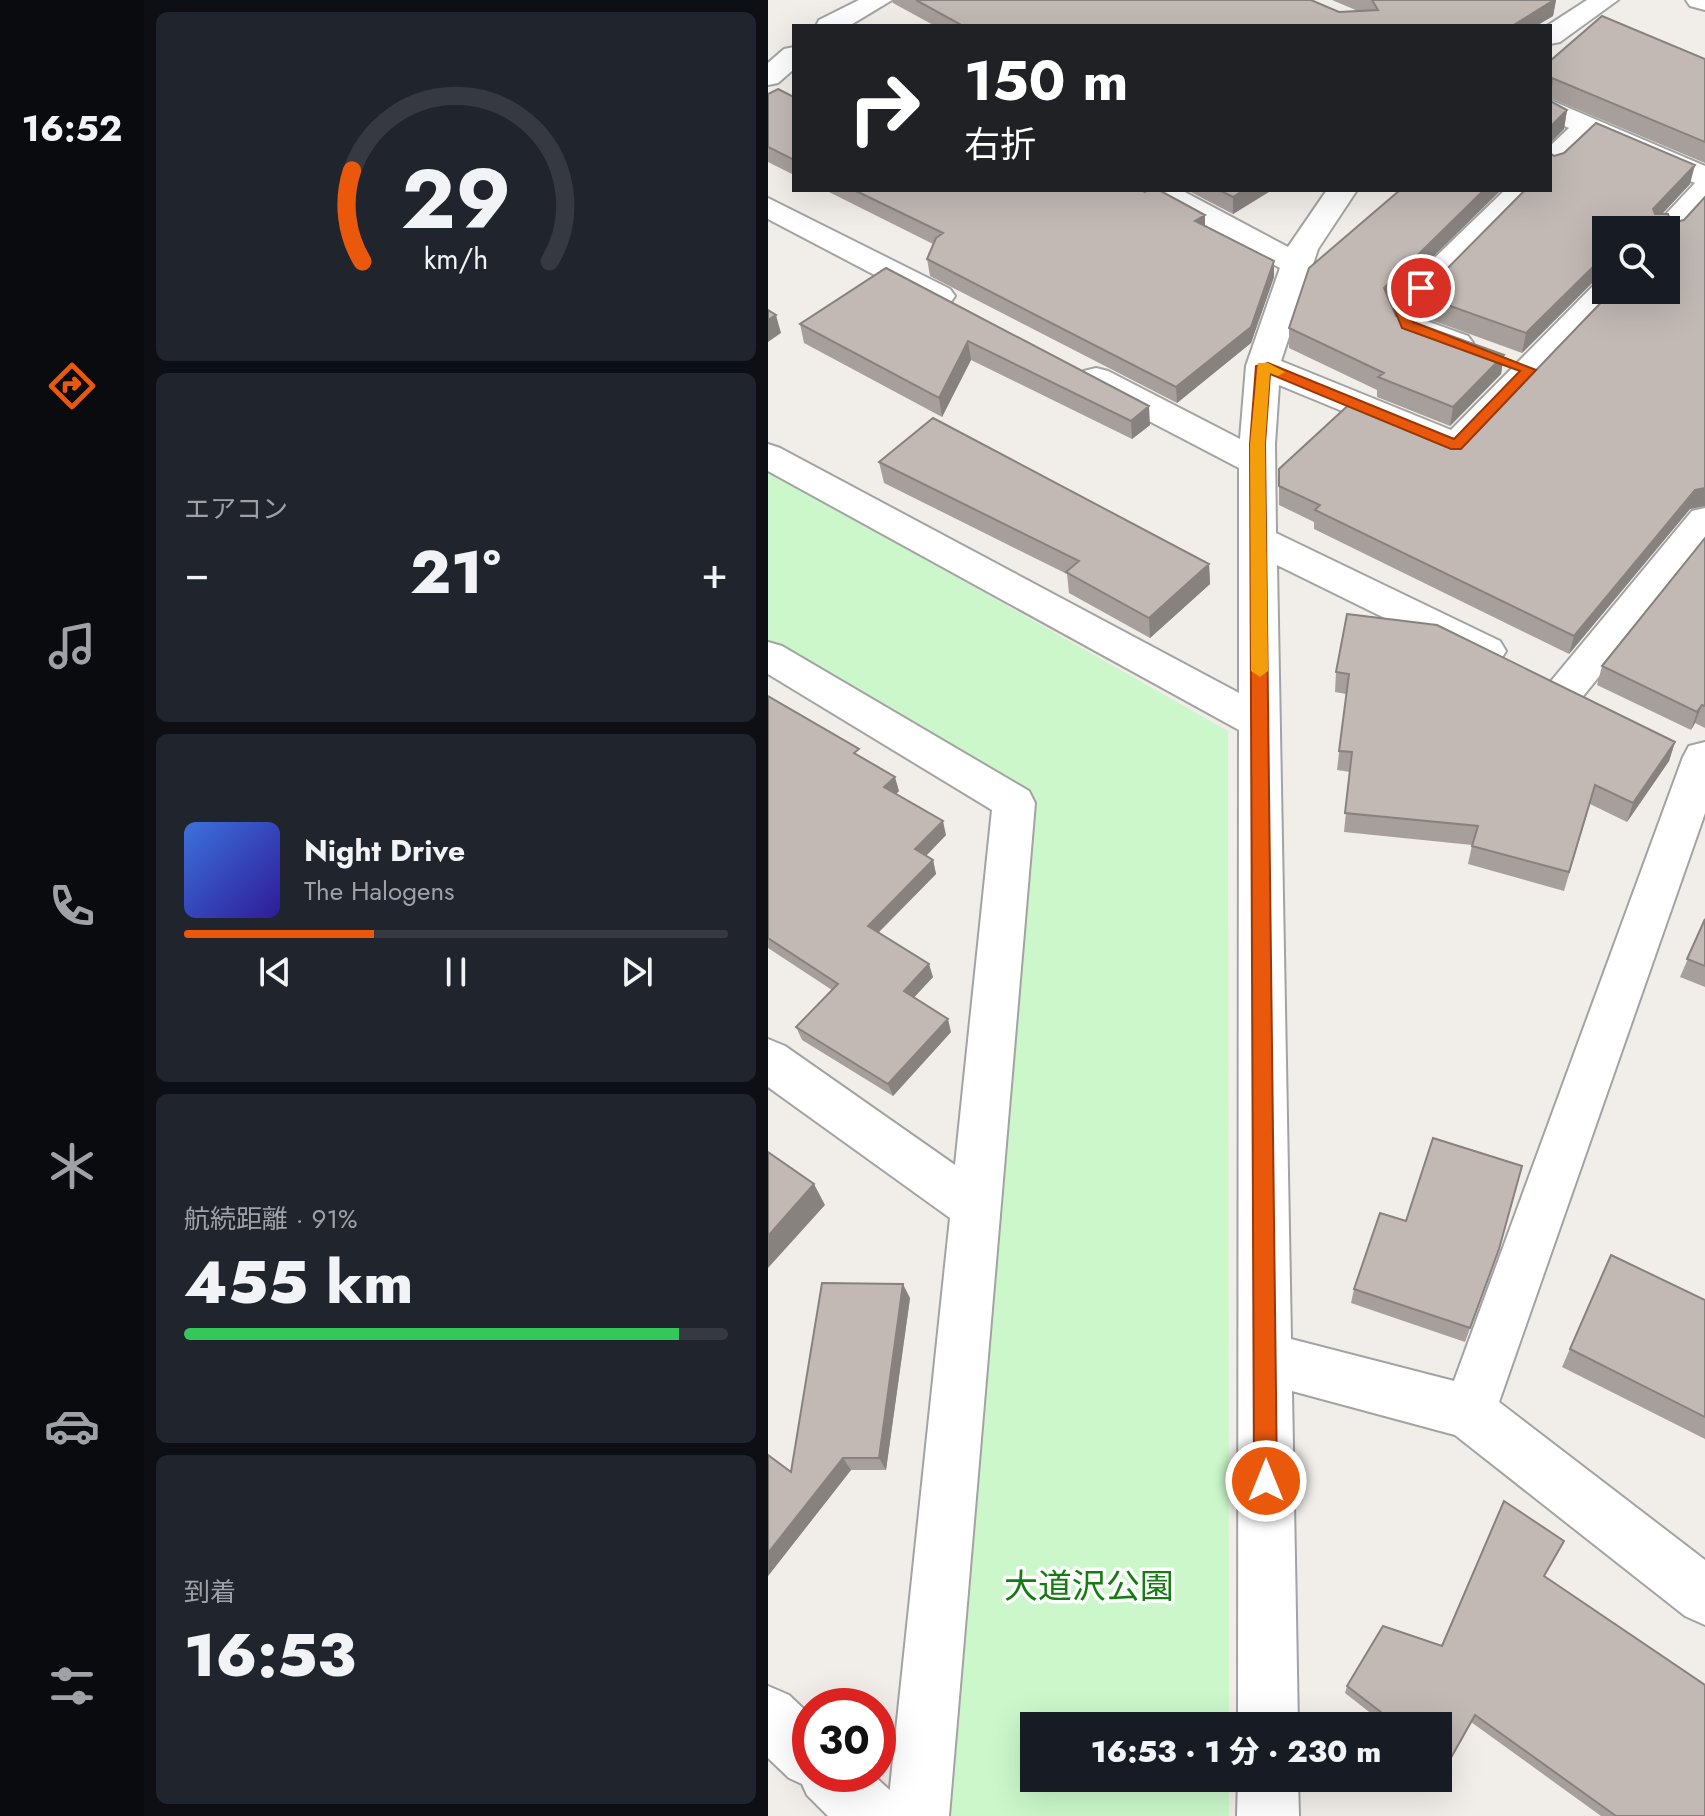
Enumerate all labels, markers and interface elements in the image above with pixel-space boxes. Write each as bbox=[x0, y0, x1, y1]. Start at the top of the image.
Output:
text: 150 m bbox=[964, 40, 1128, 121]
icon: right bbox=[832, 56, 936, 160]
text: 16:52 bbox=[22, 102, 122, 154]
text: 右折 bbox=[964, 118, 1036, 170]
text: 29 bbox=[401, 139, 511, 259]
map controls bbox=[1592, 216, 1680, 304]
button: search bbox=[1592, 216, 1680, 304]
text: km/h bbox=[424, 239, 488, 281]
pin bbox=[1387, 254, 1455, 322]
icon: arrive bbox=[1399, 266, 1443, 310]
icon: directions bbox=[44, 358, 100, 414]
text: エアコン bbox=[184, 490, 288, 528]
text: 21° bbox=[410, 529, 501, 616]
text: − bbox=[184, 541, 210, 605]
text: + bbox=[701, 541, 728, 605]
icon: music bbox=[44, 618, 100, 674]
text: Night Drive bbox=[304, 829, 465, 872]
text: The Halogens bbox=[304, 872, 455, 910]
icon: phone bbox=[44, 878, 100, 934]
icon: previous bbox=[253, 950, 297, 994]
icon: pause bbox=[434, 950, 478, 994]
icon: next bbox=[615, 950, 659, 994]
icon: climate bbox=[44, 1138, 100, 1194]
text: 航続距離 · 91% bbox=[184, 1200, 358, 1238]
text: 455 km bbox=[184, 1239, 413, 1326]
icon: car bbox=[44, 1398, 100, 1454]
position arrow bbox=[1224, 1439, 1308, 1523]
park label: 大道沢公園 bbox=[1004, 1562, 1174, 1611]
text: 到着 bbox=[184, 1573, 236, 1611]
text: 16:53 bbox=[184, 1612, 356, 1699]
icon: filters bbox=[44, 1658, 100, 1714]
speed limit sign: 30 bbox=[792, 1688, 896, 1792]
text: 16:53 · 1 分 · 230 m bbox=[1091, 1730, 1381, 1773]

